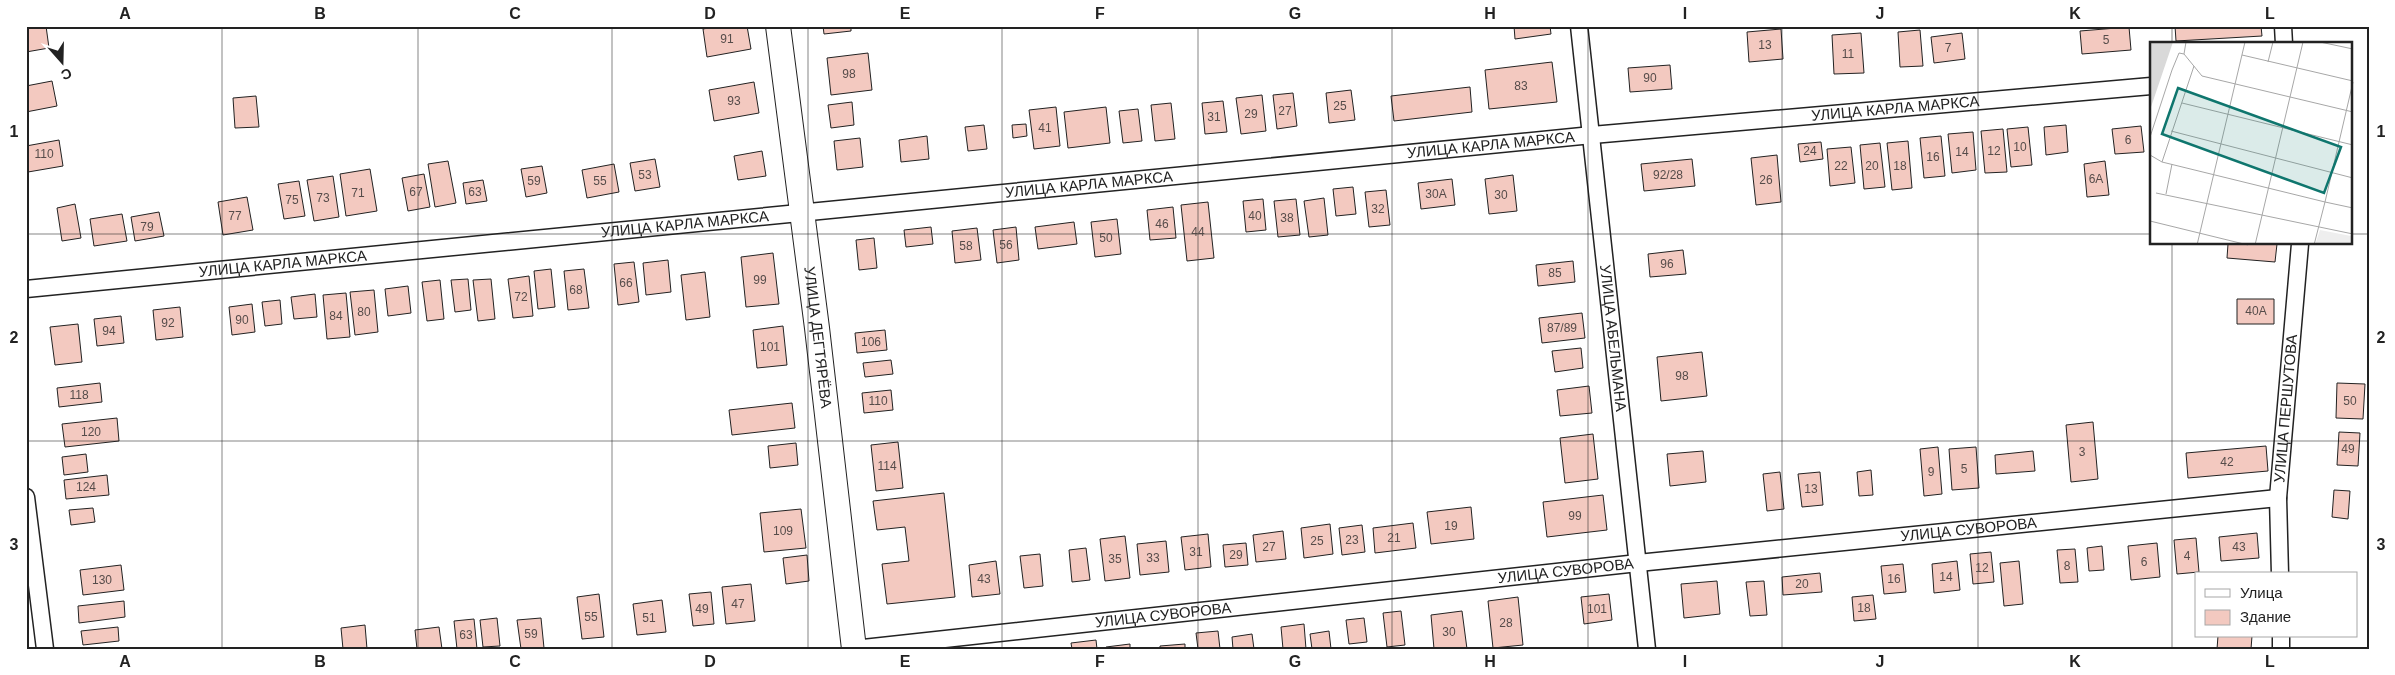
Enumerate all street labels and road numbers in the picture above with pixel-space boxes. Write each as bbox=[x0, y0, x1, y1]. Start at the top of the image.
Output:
street label: УЛИЦА КАРЛА МАРКСА bbox=[1811, 92, 1980, 124]
street label: УЛИЦА КАРЛА МАРКСА bbox=[1406, 128, 1576, 161]
street label: УЛИЦА КАРЛА МАРКСА bbox=[1004, 167, 1174, 201]
street label: УЛИЦА КАРЛА МАРКСА bbox=[600, 207, 769, 240]
street label: УЛИЦА КАРЛА МАРКСА bbox=[198, 247, 367, 280]
street label: УЛИЦА АБЕЛЬМАНА bbox=[1597, 264, 1630, 412]
street label: УЛИЦА ДЕГТЯРЁВА bbox=[801, 266, 835, 409]
street label: УЛИЦА ПЕРШУТОВА bbox=[2270, 333, 2300, 483]
street label: УЛИЦА СУВОРОВА bbox=[1900, 514, 2038, 544]
street label: УЛИЦА СУВОРОВА bbox=[1497, 555, 1635, 586]
street label: УЛИЦА СУВОРОВА bbox=[1094, 599, 1232, 631]

